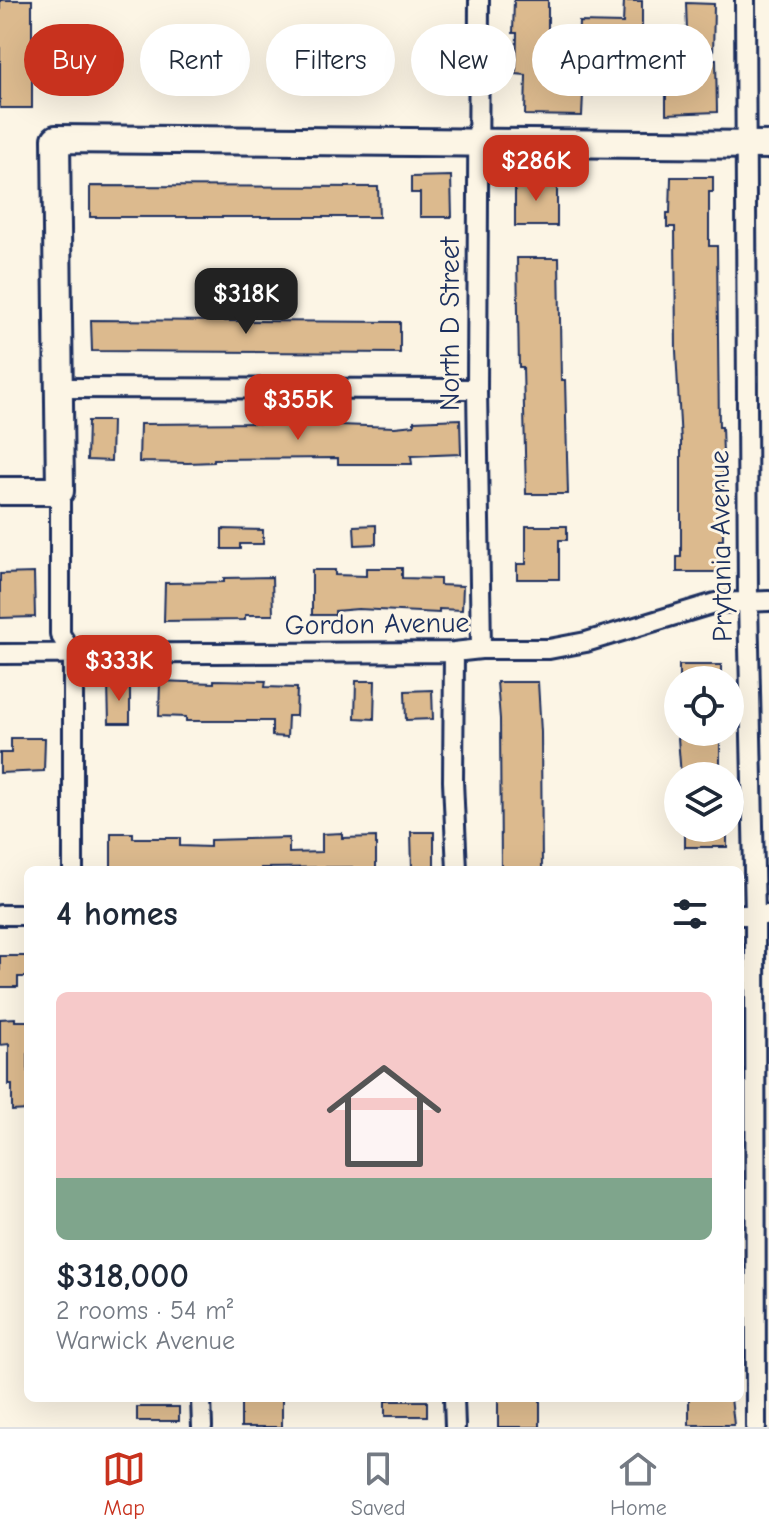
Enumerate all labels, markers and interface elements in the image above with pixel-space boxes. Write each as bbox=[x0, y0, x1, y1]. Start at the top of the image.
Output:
chip: Buy bbox=[24, 24, 124, 96]
chip: Rent bbox=[140, 24, 250, 96]
chip: Filters bbox=[266, 24, 395, 96]
chip: New bbox=[411, 24, 516, 96]
chip: Apartment bbox=[532, 24, 713, 96]
pin: $286K bbox=[480, 135, 592, 203]
text: $286K bbox=[501, 146, 571, 176]
street label: North D Street bbox=[434, 236, 466, 411]
pin: $318K bbox=[190, 268, 302, 336]
text: $318K bbox=[213, 279, 279, 309]
pin: $355K bbox=[242, 374, 354, 442]
text: $355K bbox=[263, 385, 333, 415]
street label: Prytania Avenue bbox=[703, 450, 739, 642]
street label: Gordon Avenue bbox=[284, 606, 470, 642]
pin: $333K bbox=[63, 635, 175, 703]
text: $333K bbox=[85, 646, 153, 676]
map controls bbox=[664, 666, 744, 842]
button: locate bbox=[664, 666, 744, 746]
button: layers bbox=[664, 762, 744, 842]
icon: filters bbox=[668, 892, 712, 936]
text: 4 homes bbox=[56, 894, 178, 934]
icon: home bbox=[312, 1044, 456, 1188]
text: $318,000 bbox=[56, 1256, 189, 1296]
text: 2 rooms · 54 m² bbox=[56, 1296, 233, 1326]
text: Warwick Avenue bbox=[56, 1326, 235, 1356]
tab: Map bbox=[102, 1447, 146, 1521]
tab: Saved bbox=[351, 1447, 406, 1521]
tab: Home bbox=[610, 1447, 667, 1521]

